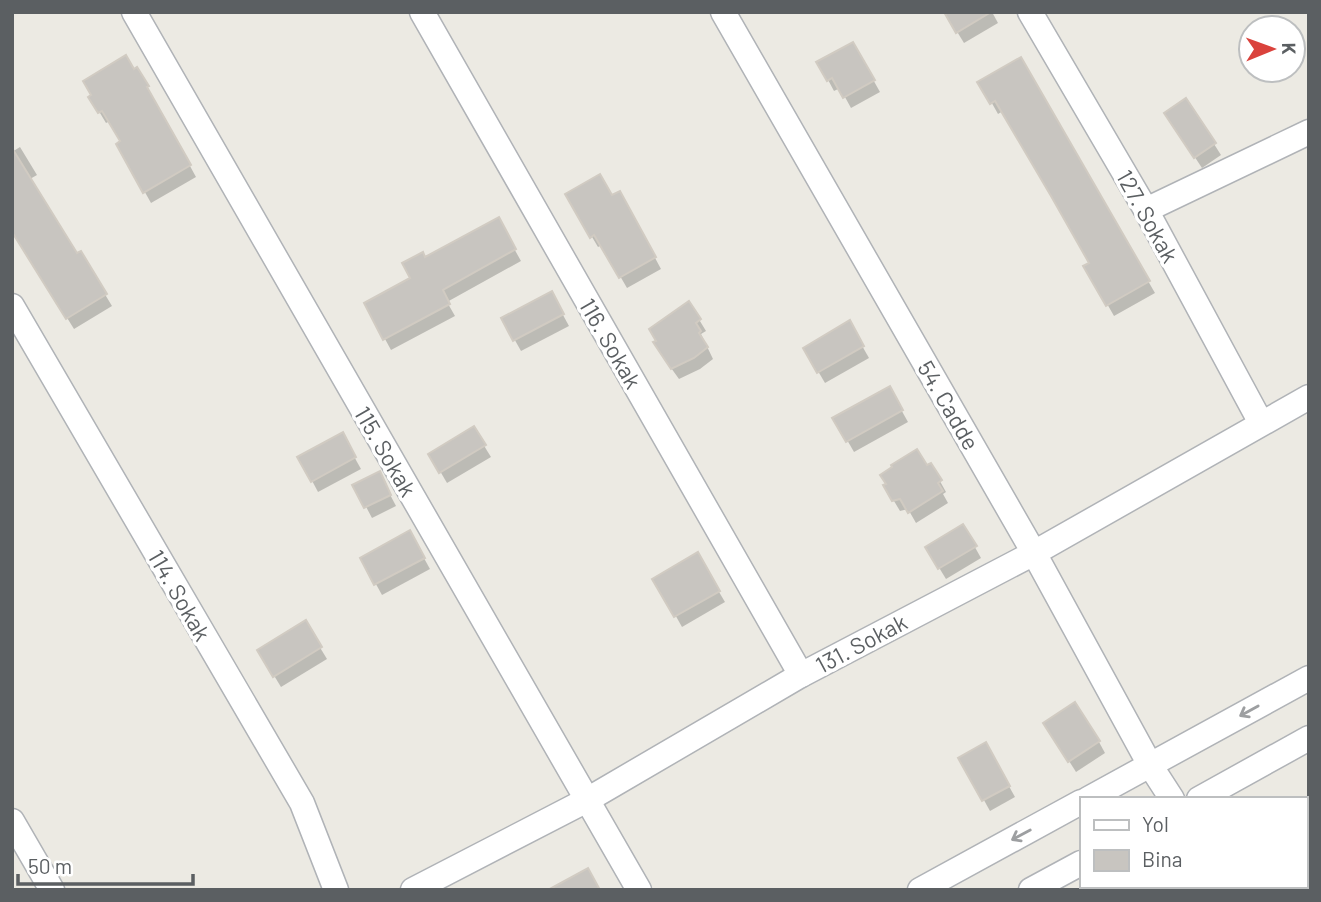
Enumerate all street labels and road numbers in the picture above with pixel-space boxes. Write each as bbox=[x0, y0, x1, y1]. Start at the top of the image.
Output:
street label: 127. Sokak bbox=[1111, 165, 1185, 267]
street label: 116. Sokak bbox=[574, 293, 648, 393]
street label: 54. Cadde bbox=[912, 355, 986, 455]
street label: 115. Sokak bbox=[349, 401, 423, 501]
street label: 114. Sokak bbox=[143, 545, 217, 645]
street label: 131. Sokak bbox=[811, 607, 911, 679]

